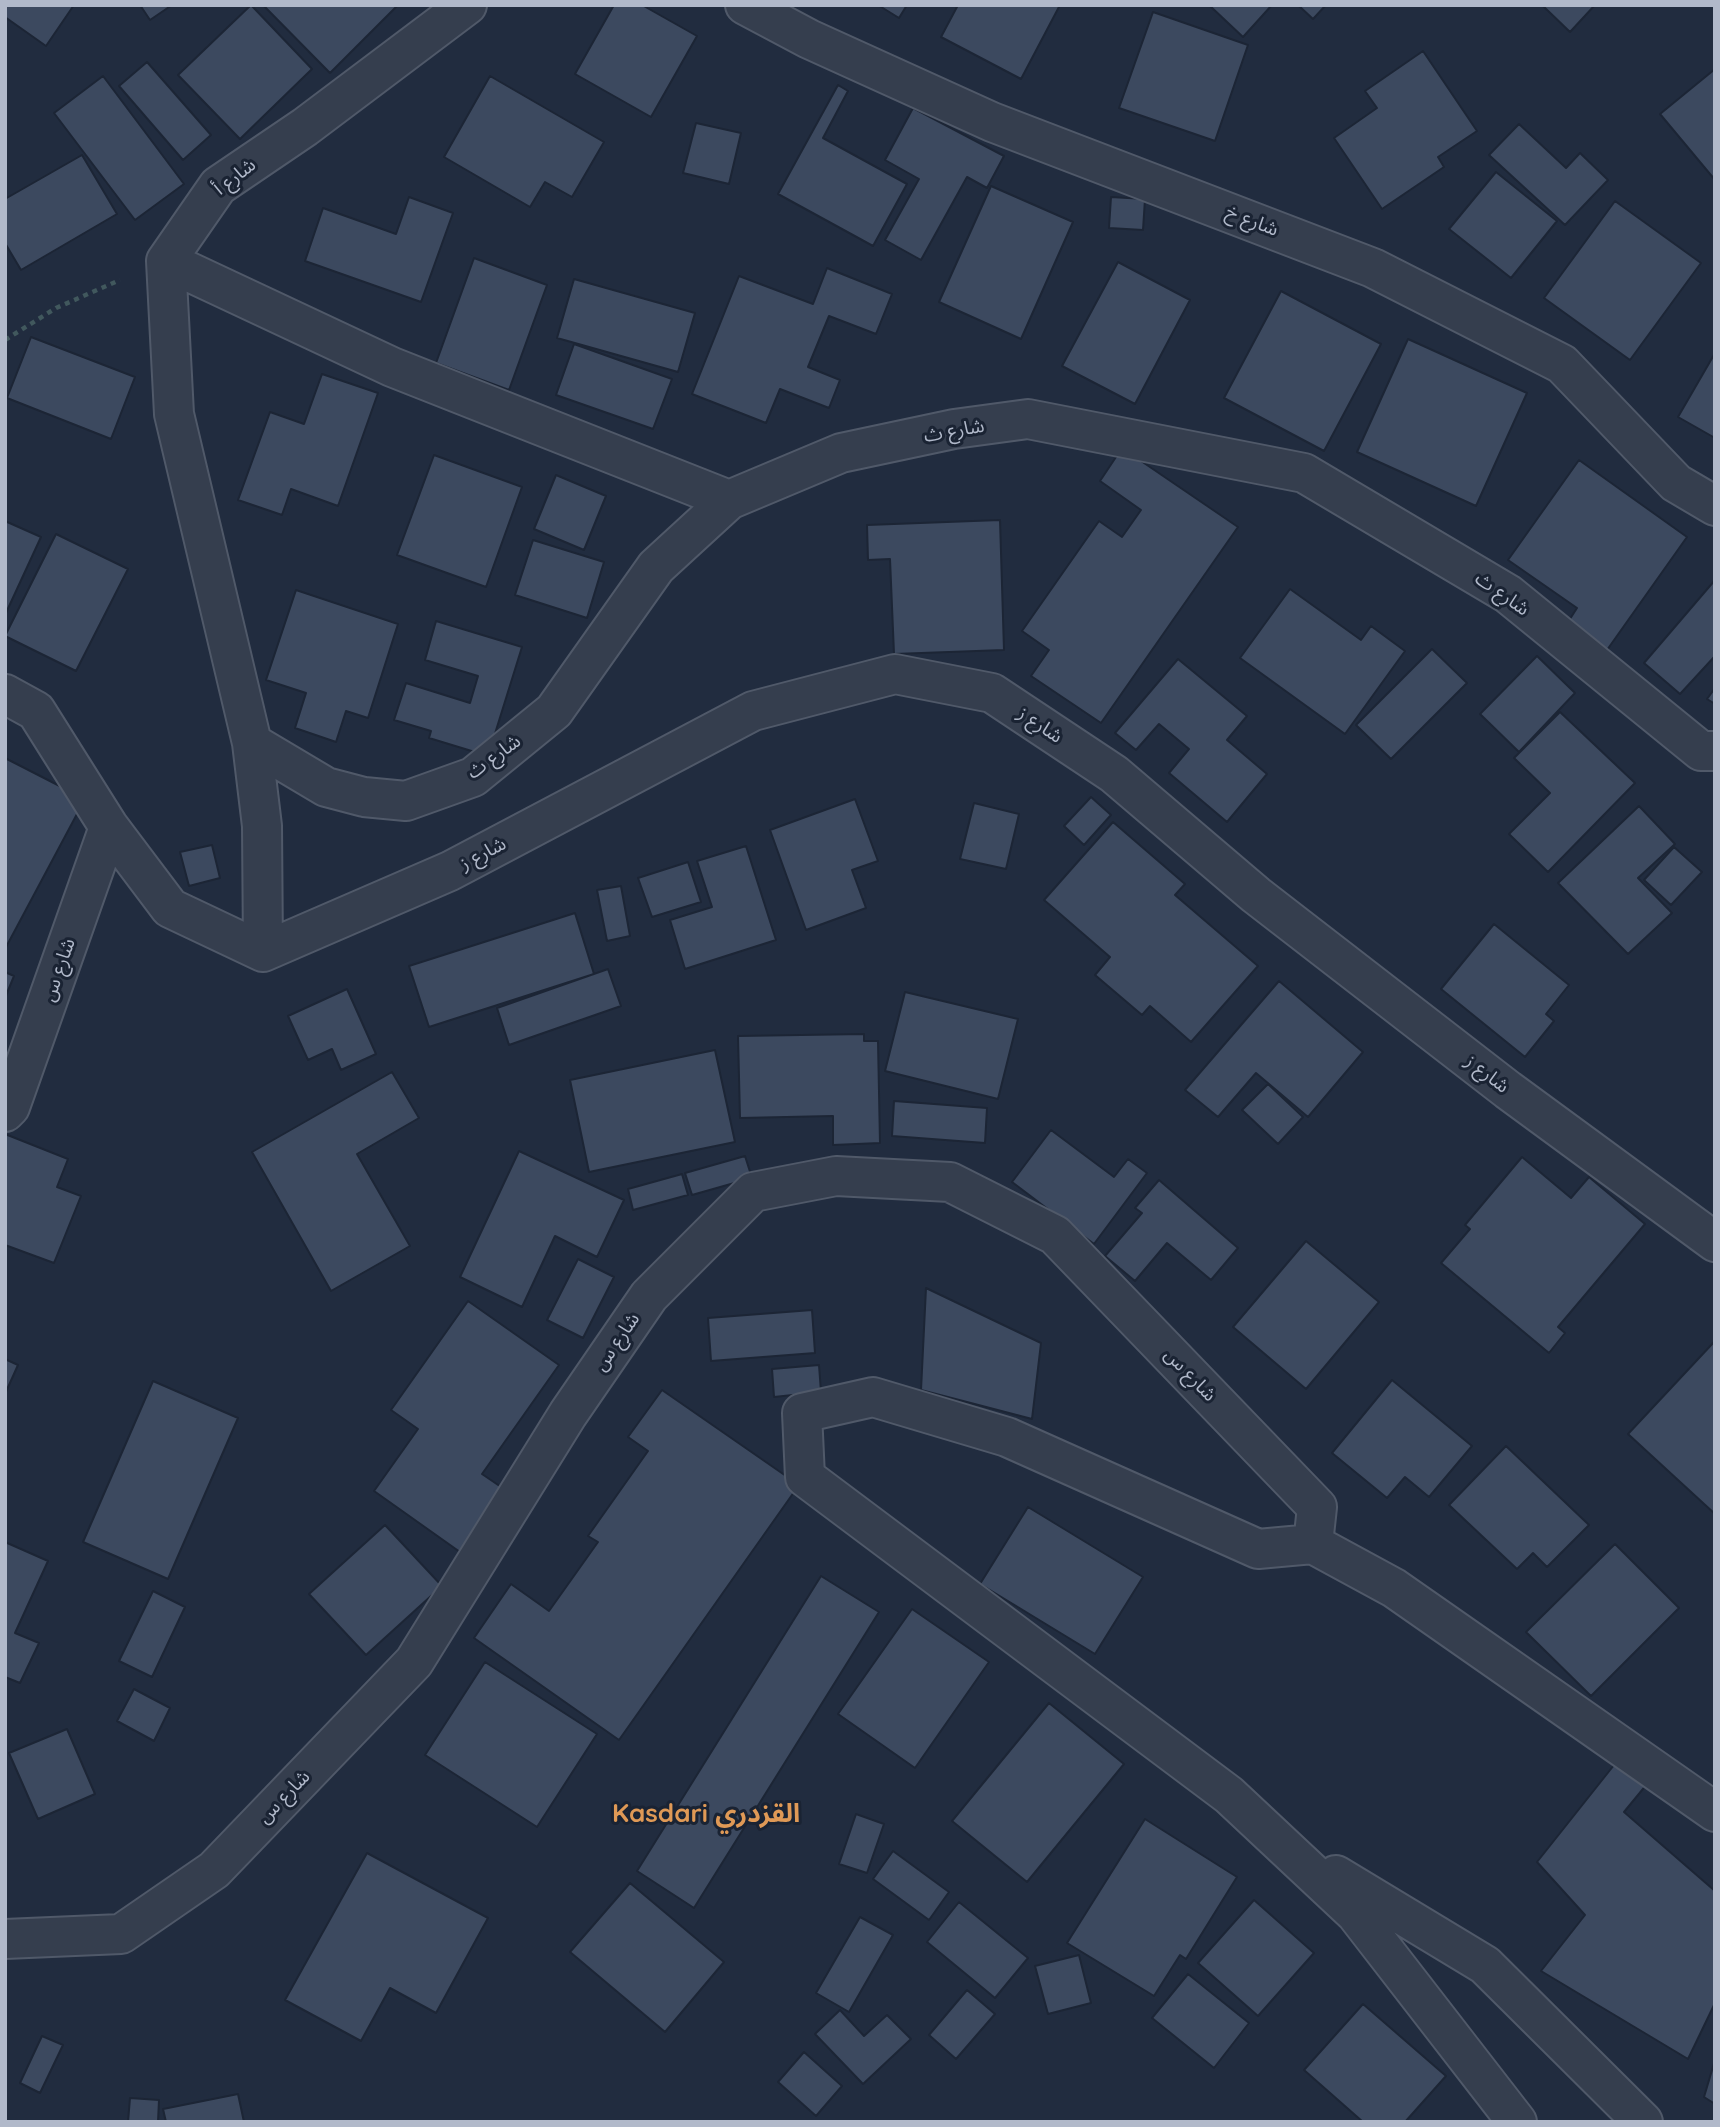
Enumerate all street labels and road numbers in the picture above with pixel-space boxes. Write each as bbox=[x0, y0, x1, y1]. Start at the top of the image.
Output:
street label: شارع أ bbox=[210, 154, 260, 200]
street label: شارع خ bbox=[1223, 201, 1281, 241]
street label: شارع ث bbox=[922, 414, 986, 448]
street label: شارع ث bbox=[1470, 567, 1534, 621]
street label: شارع ﺯ bbox=[1013, 702, 1067, 748]
street label: شارع ث bbox=[463, 730, 525, 784]
street label: شارع ﺯ bbox=[456, 832, 510, 876]
street label: شارع ﺱ bbox=[38, 935, 80, 1005]
street label: شارع ﺯ bbox=[1461, 1050, 1513, 1098]
street label: شارع ﺱ bbox=[589, 1309, 645, 1375]
street label: شارع ﺱ bbox=[1159, 1344, 1221, 1406]
street label: شارع ﺱ bbox=[253, 1766, 315, 1828]

